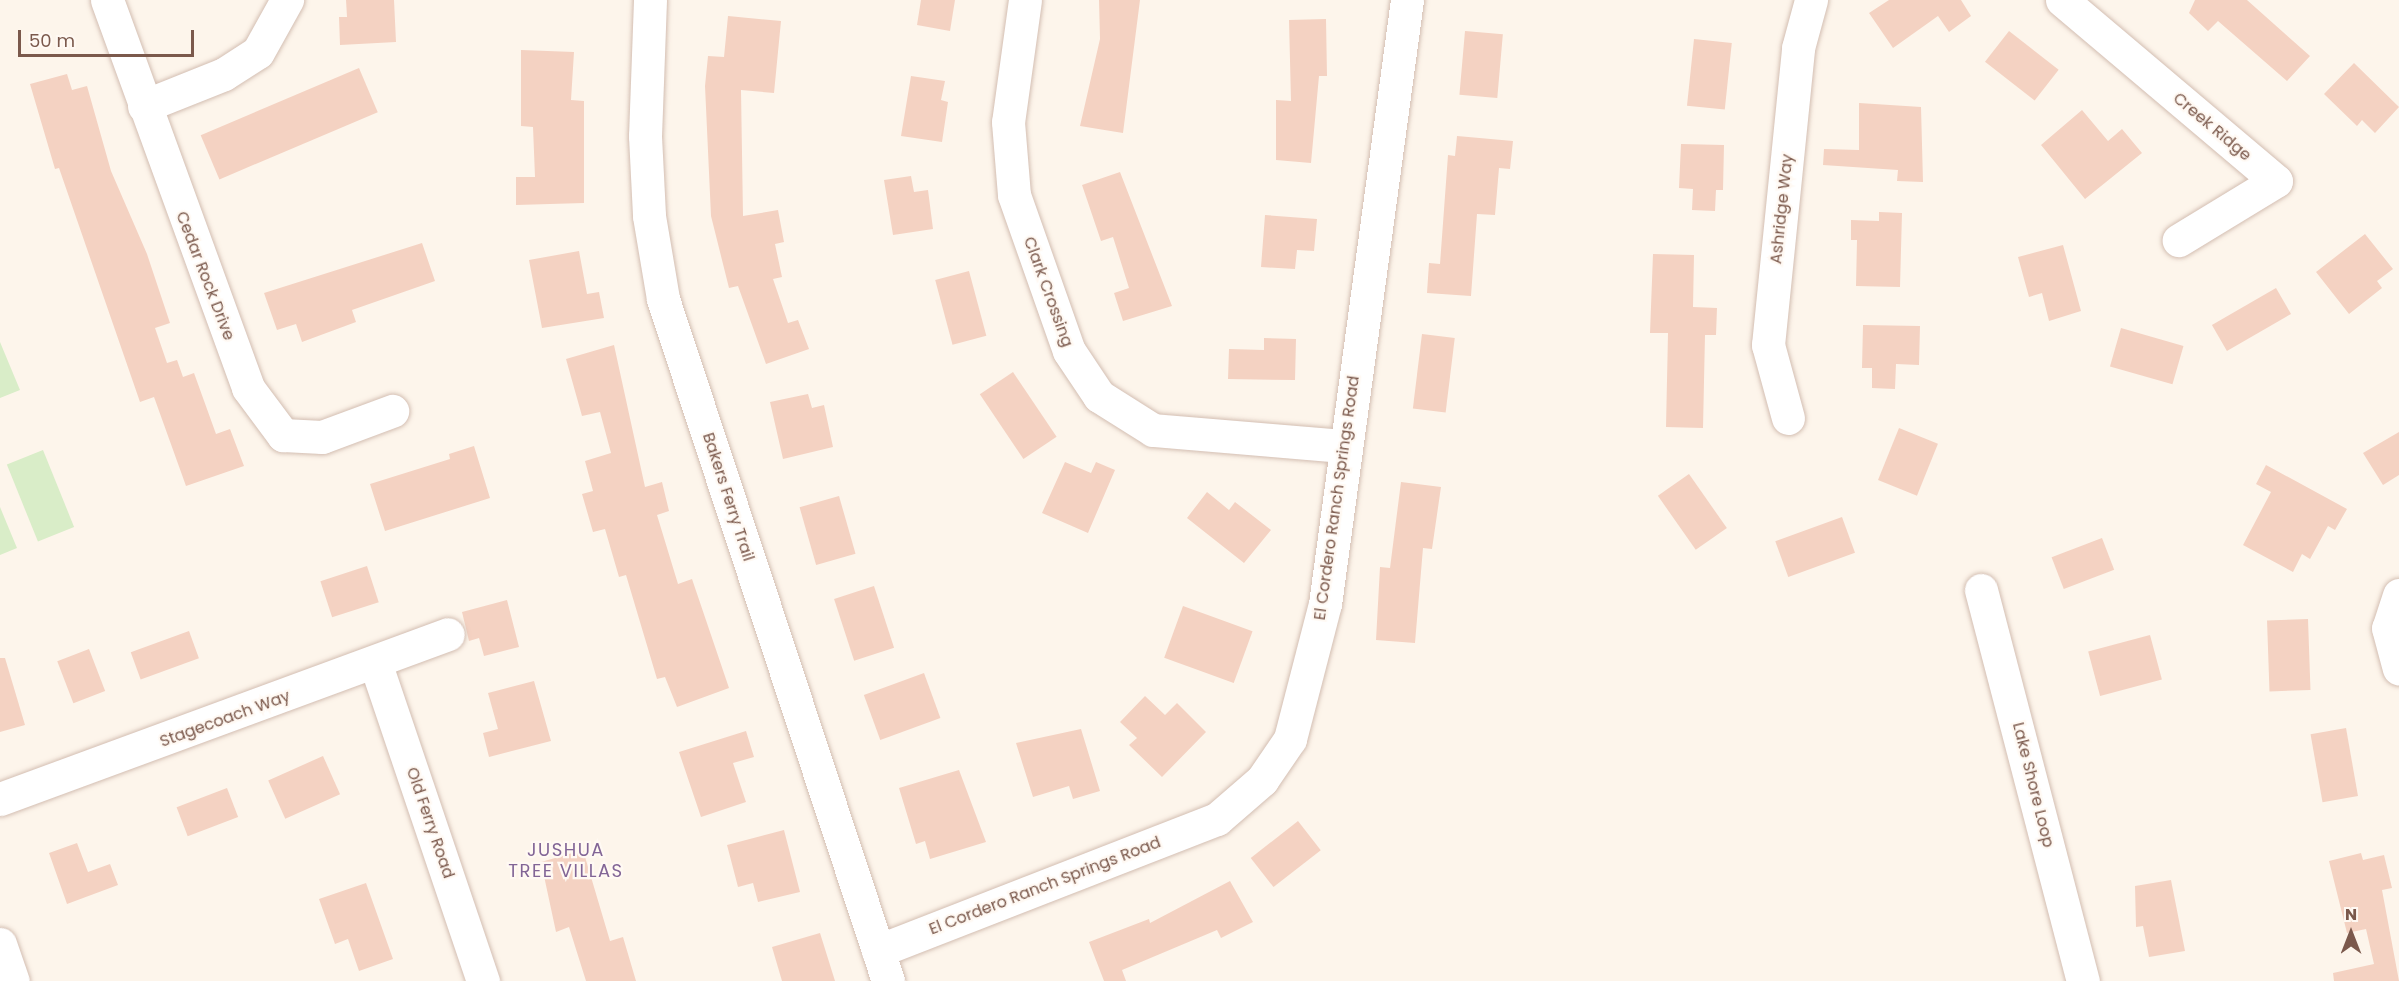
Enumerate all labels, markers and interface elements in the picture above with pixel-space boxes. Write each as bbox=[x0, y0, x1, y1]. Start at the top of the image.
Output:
scale bar bbox=[21, 18, 196, 56]
text: 50 m bbox=[29, 28, 75, 53]
street label: Creek Ridge bbox=[2169, 89, 2255, 165]
street label: Ashridge Way bbox=[1767, 153, 1797, 265]
street label: Cedar Rock Drive bbox=[172, 209, 238, 343]
street label: Clark Crossing bbox=[1019, 234, 1077, 350]
street label: El Cordero Ranch Springs Road bbox=[1310, 375, 1364, 621]
street label: Bakers Ferry Trail bbox=[698, 430, 758, 564]
street label: Stagecoach Way bbox=[157, 687, 293, 751]
street label: Lake Shore Loop bbox=[2008, 720, 2058, 850]
street label: Old Ferry Road bbox=[402, 765, 458, 881]
street label: El Cordero Ranch Springs Road bbox=[926, 833, 1164, 939]
district label: JUSHUA TREE VILLAS bbox=[508, 840, 624, 882]
north arrow bbox=[2321, 903, 2381, 963]
text: N bbox=[2345, 903, 2357, 926]

